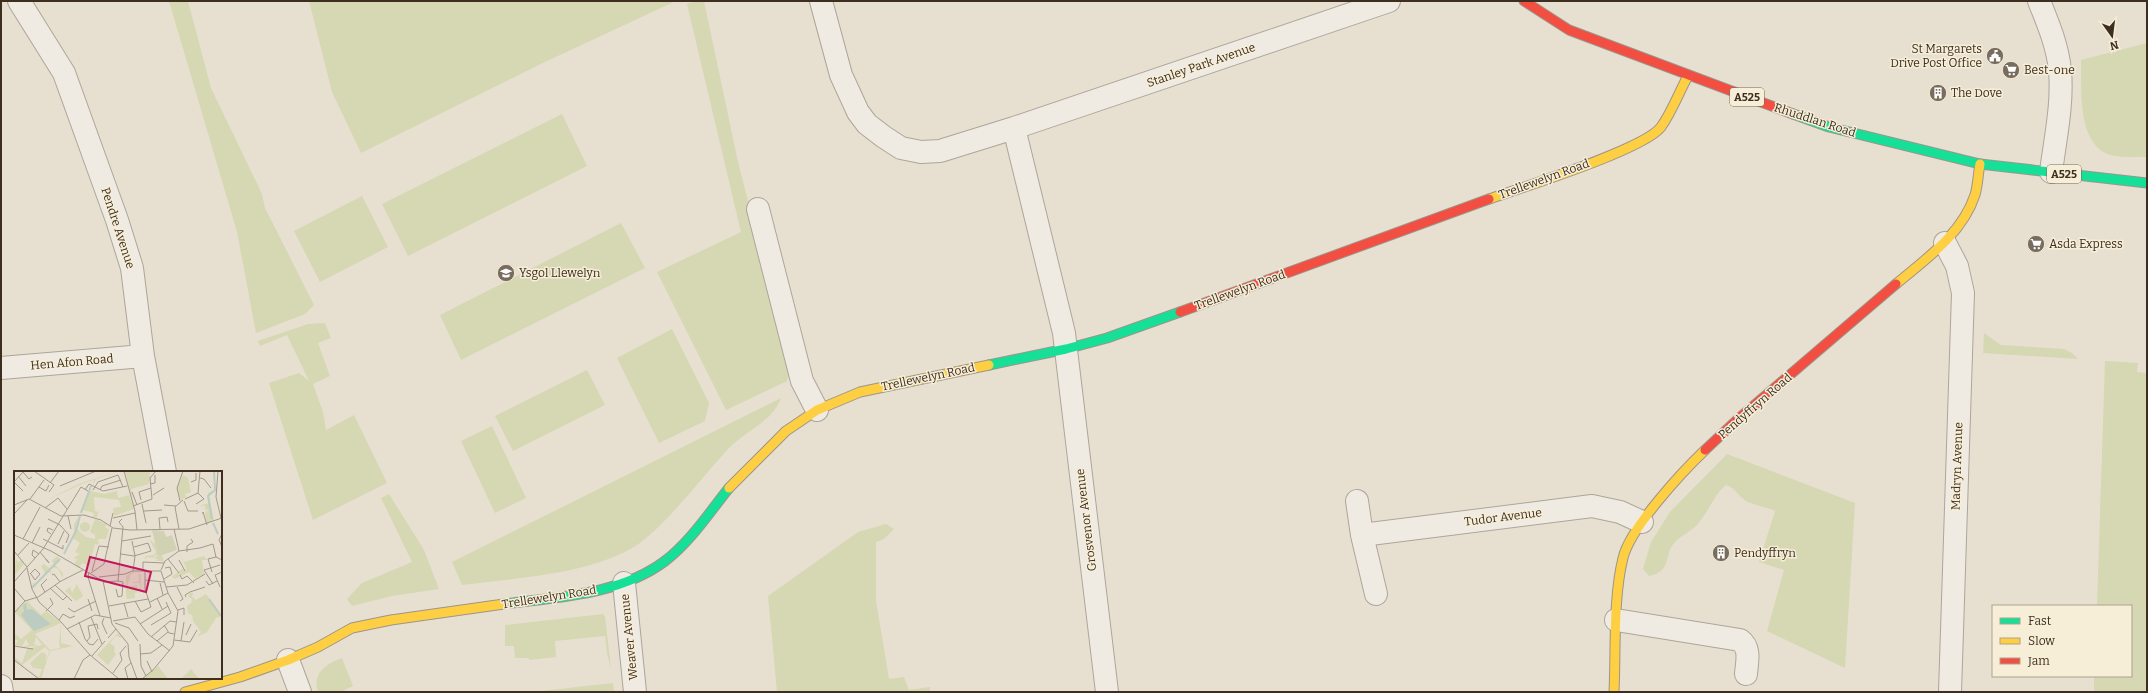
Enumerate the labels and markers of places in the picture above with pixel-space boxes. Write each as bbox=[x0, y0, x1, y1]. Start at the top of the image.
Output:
place label: St Margarets Drive Post Office bbox=[1890, 42, 1982, 70]
public building icon: St Margarets Drive Post Office bbox=[1985, 46, 2005, 66]
supermarket icon: Best-one bbox=[2001, 60, 2021, 80]
place label: Best-one bbox=[2024, 63, 2075, 77]
building icon: The Dove bbox=[1928, 83, 1948, 103]
place label: The Dove bbox=[1951, 86, 2002, 100]
supermarket icon: Asda Express bbox=[2026, 234, 2046, 254]
place label: Asda Express bbox=[2049, 237, 2123, 251]
school or university icon: Ysgol Llewelyn bbox=[496, 263, 516, 283]
place label: Ysgol Llewelyn bbox=[519, 266, 601, 280]
building icon: Pendyffryn bbox=[1711, 543, 1731, 563]
place label: Pendyffryn bbox=[1734, 546, 1796, 560]

